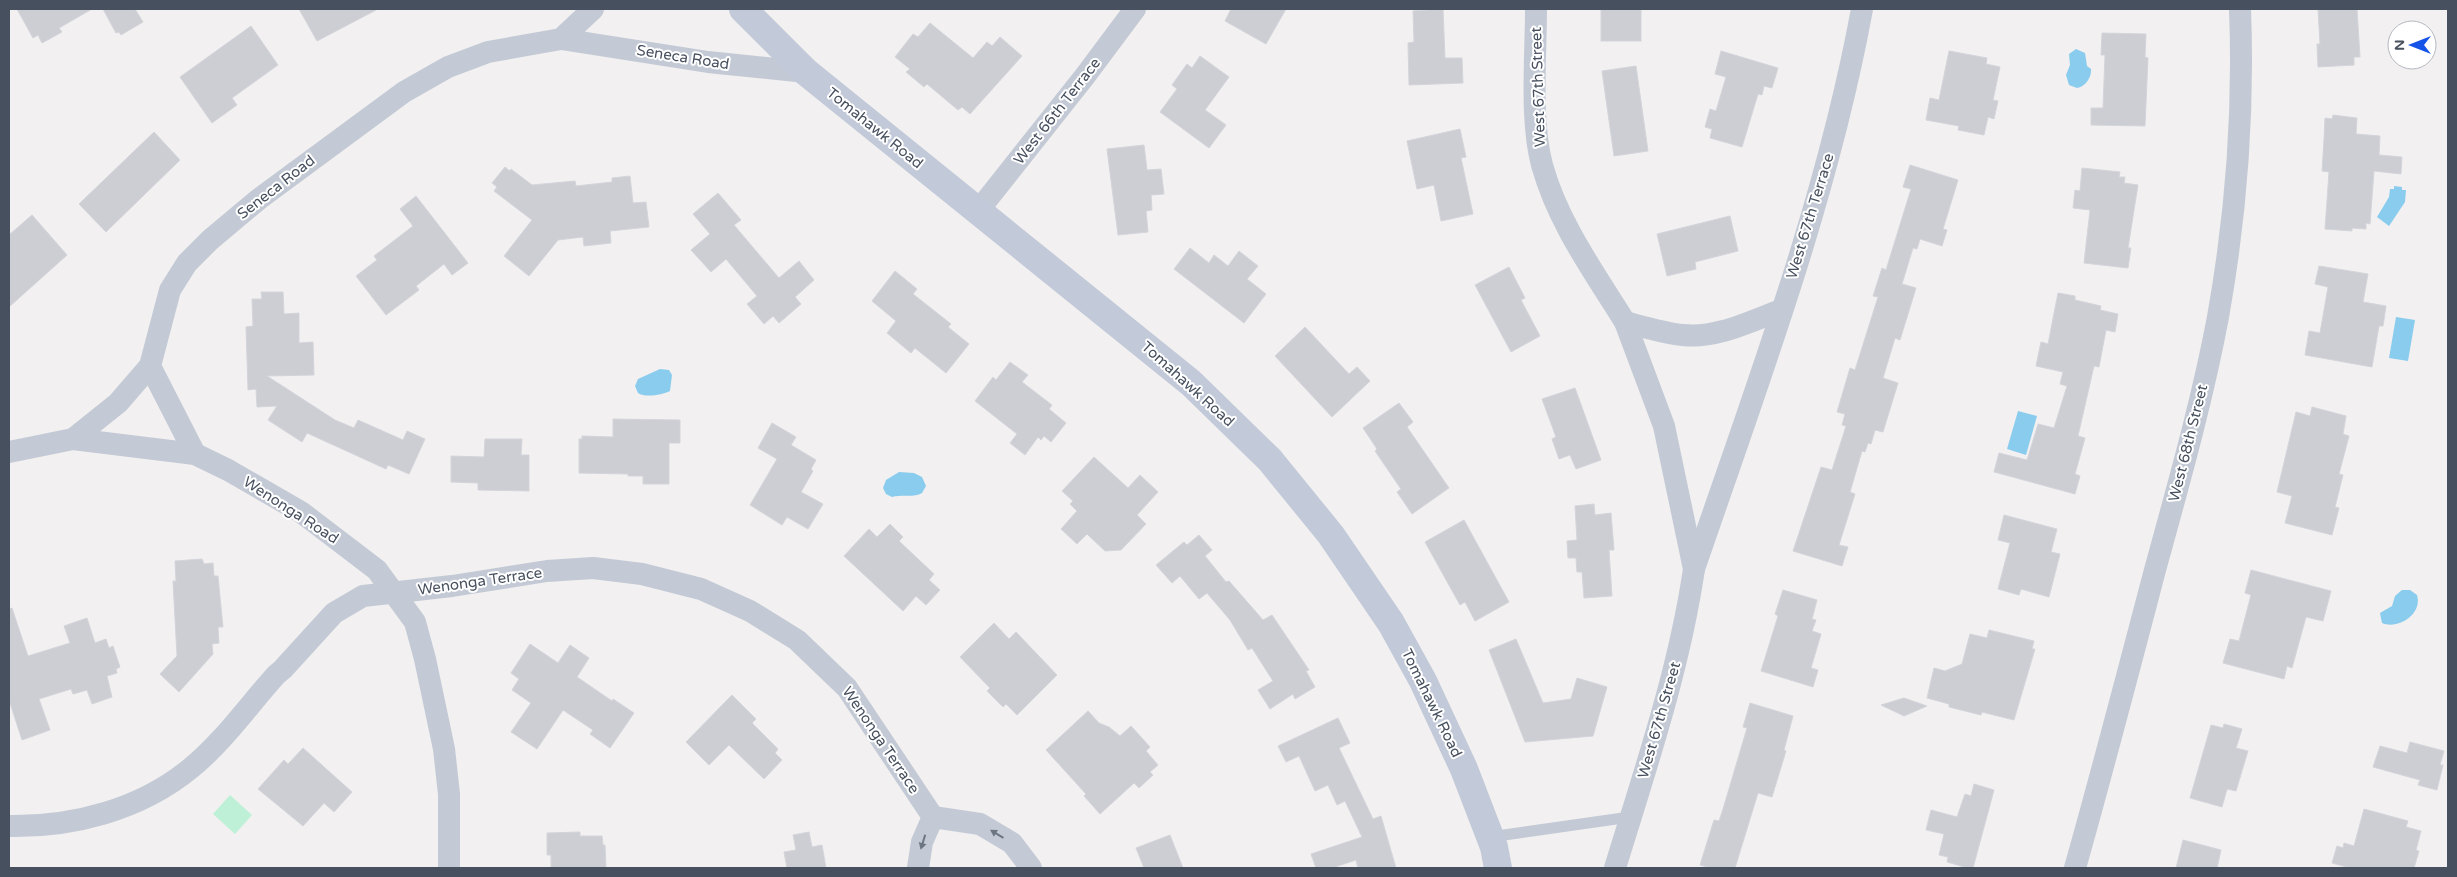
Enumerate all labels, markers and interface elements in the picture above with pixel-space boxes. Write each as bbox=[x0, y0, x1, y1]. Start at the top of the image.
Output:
north arrow bbox=[2387, 20, 2437, 70]
street label: West 67th Street bbox=[1527, 26, 1549, 147]
text: N bbox=[2391, 39, 2408, 51]
street label: Seneca Road bbox=[635, 41, 731, 73]
street label: West 66th Terrace bbox=[1010, 54, 1104, 168]
street label: Tomahawk Road bbox=[823, 84, 927, 172]
street label: Seneca Road bbox=[234, 151, 318, 223]
street label: West 67th Terrace bbox=[1782, 151, 1838, 281]
street label: Tomahawk Road bbox=[1138, 338, 1238, 430]
street label: West 68th Street bbox=[2165, 382, 2211, 504]
street label: Wenonga Road bbox=[240, 473, 342, 547]
street label: Wenonga Terrace bbox=[417, 563, 543, 599]
street label: Tomahawk Road bbox=[1398, 646, 1466, 760]
street label: West 67th Street bbox=[1634, 659, 1684, 780]
street label: Wenonga Terrace bbox=[839, 683, 923, 797]
one-way arrow bbox=[991, 830, 1004, 839]
one-way arrow bbox=[919, 835, 927, 850]

